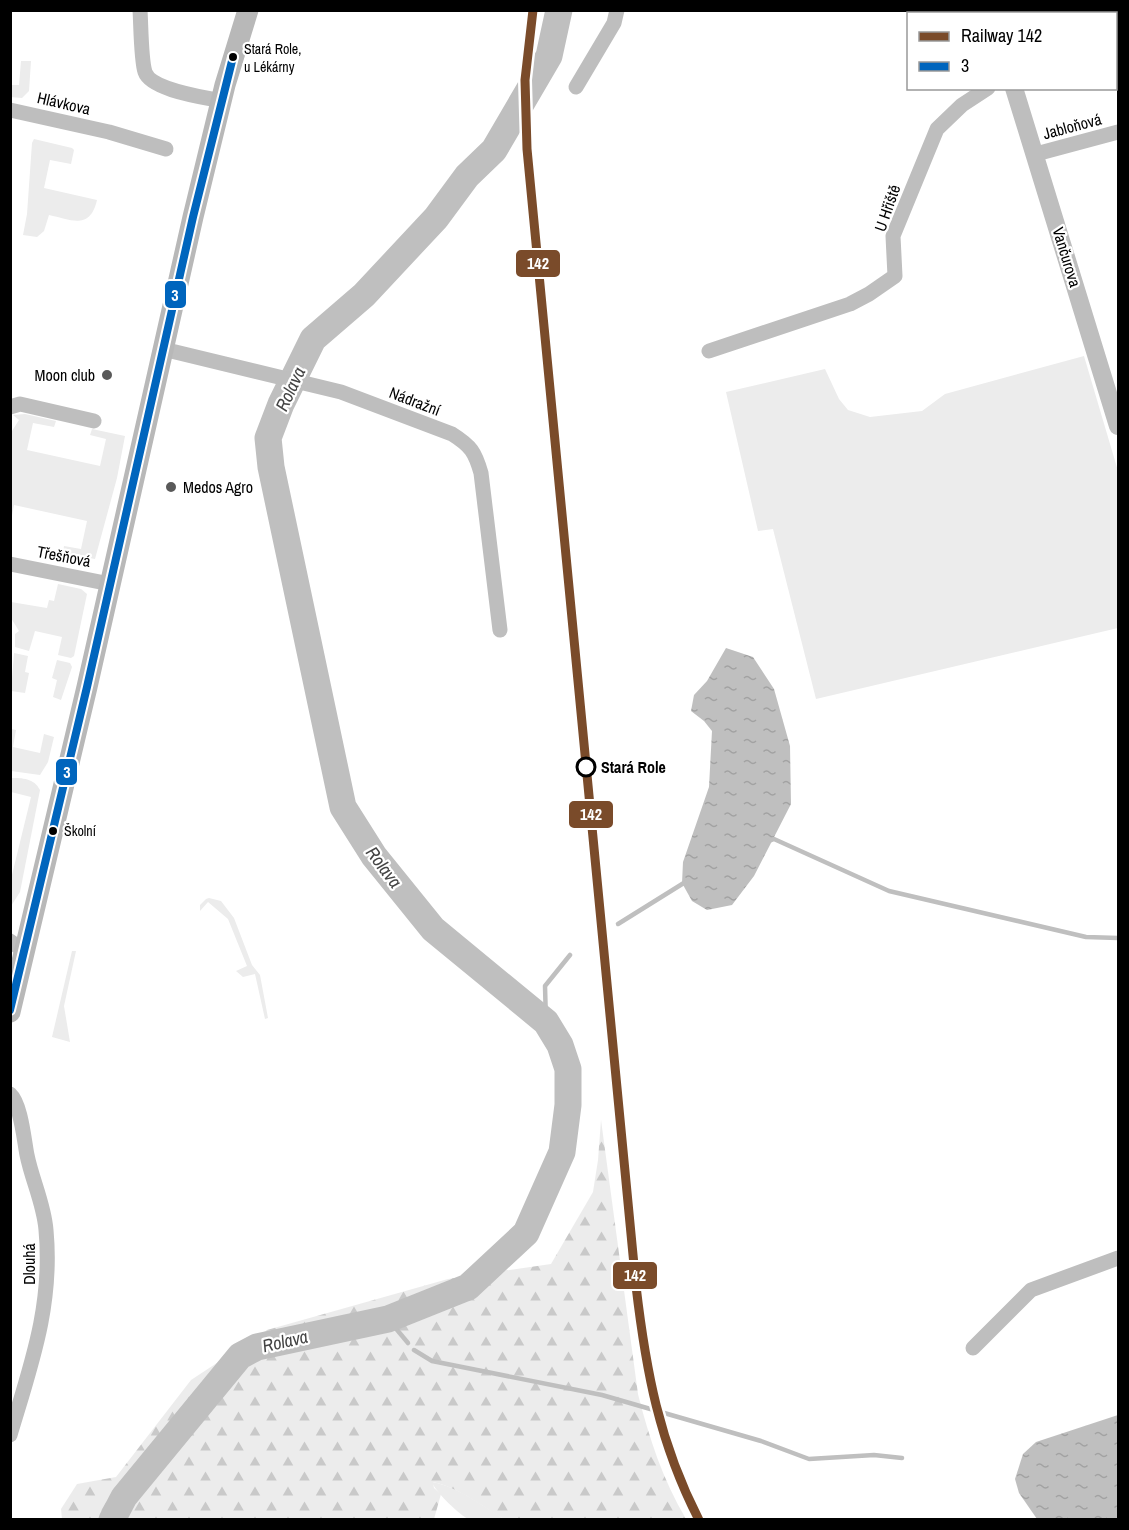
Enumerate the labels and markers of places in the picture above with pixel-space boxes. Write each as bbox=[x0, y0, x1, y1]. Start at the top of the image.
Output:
place label: Stará Role, u Lékárny bbox=[244, 40, 301, 76]
marker: Stará Role, u Lékárny bbox=[227, 51, 239, 63]
place label: Moon club bbox=[34, 364, 95, 386]
marker: Moon club bbox=[100, 368, 114, 382]
place label: Medos Agro bbox=[183, 476, 253, 498]
marker: Medos Agro bbox=[164, 480, 178, 494]
place label: Stará Role bbox=[601, 756, 666, 778]
marker: Stará Role bbox=[576, 757, 596, 777]
place label: Školní bbox=[64, 822, 97, 840]
marker: Školní bbox=[47, 825, 59, 837]

